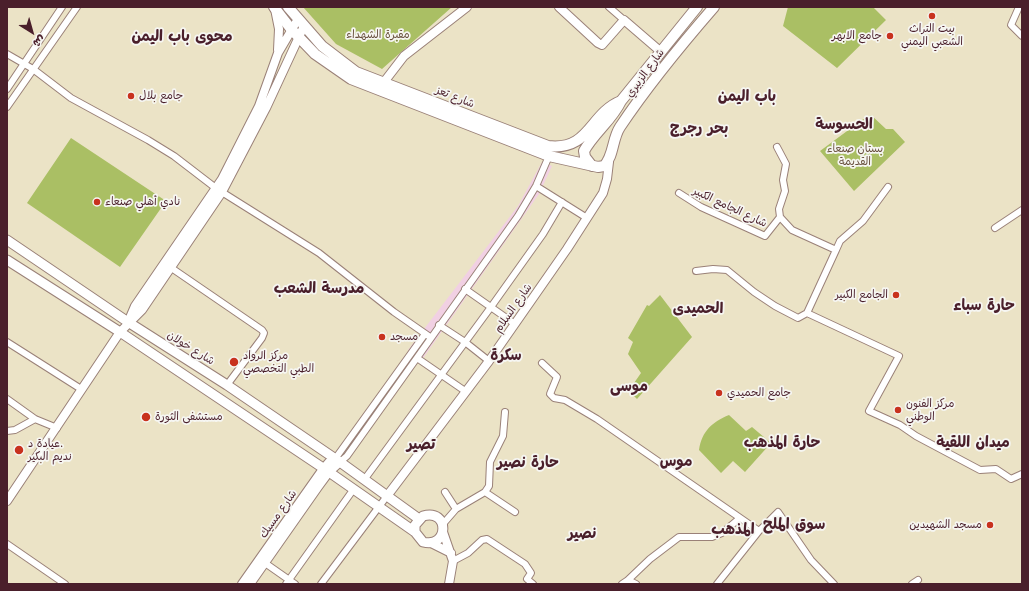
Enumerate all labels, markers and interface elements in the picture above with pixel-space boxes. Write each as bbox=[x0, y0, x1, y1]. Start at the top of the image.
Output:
marker: بيت التراث الشعبي اليمني bbox=[927, 11, 937, 21]
north arrow bbox=[12, 12, 52, 52]
place label: بيت التراث الشعبي اليمني bbox=[901, 22, 963, 48]
district label: محوى باب اليمن bbox=[131, 27, 233, 45]
park label: مقبرة الشهداء bbox=[346, 28, 410, 42]
place label: جامع الابهر bbox=[832, 29, 882, 43]
marker: جامع الابهر bbox=[885, 31, 895, 41]
text: ش bbox=[30, 32, 49, 52]
street label: شارع الزبيري bbox=[623, 46, 667, 100]
street label: شارع تعز bbox=[434, 83, 476, 111]
district label: باب اليمن bbox=[718, 87, 776, 105]
place label: جامع بلال bbox=[139, 89, 183, 103]
marker: جامع بلال bbox=[126, 91, 136, 101]
district label: الحسوسة bbox=[815, 115, 873, 133]
district label: بحر رجرج bbox=[670, 119, 728, 137]
park label: بستان صنعاء القديمة bbox=[827, 142, 883, 168]
street label: شارع الجامع الكبير bbox=[691, 184, 769, 230]
place label: نادي أهلي صنعاء bbox=[105, 195, 180, 209]
marker: نادي أهلي صنعاء bbox=[92, 197, 102, 207]
district label: مدرسة الشعب bbox=[274, 279, 364, 297]
street label: شارع السلام bbox=[491, 281, 535, 335]
place label: الجامع الكبير bbox=[835, 288, 888, 302]
marker: الجامع الكبير bbox=[891, 290, 901, 300]
district label: حارة سباء bbox=[953, 296, 1015, 314]
district label: الحميدى bbox=[673, 299, 723, 317]
street label: شارع خولان bbox=[165, 328, 217, 368]
place label: مسجد bbox=[390, 330, 418, 344]
marker: مسجد bbox=[377, 332, 387, 342]
district label: سكرة bbox=[490, 346, 522, 364]
place label: مركز الرواد الطبي التخصصي bbox=[243, 349, 314, 375]
marker: مركز الرواد الطبي التخصصي bbox=[228, 356, 240, 368]
district label: موسى bbox=[610, 377, 648, 395]
place label: جامع الحميدي bbox=[727, 386, 791, 400]
marker: جامع الحميدي bbox=[714, 388, 724, 398]
place label: مركز الفنون الوطني bbox=[906, 397, 954, 423]
marker: مركز الفنون الوطني bbox=[893, 405, 903, 415]
place label: مستشفى الثورة bbox=[155, 410, 223, 424]
marker: مستشفى الثورة bbox=[140, 411, 152, 423]
district label: حارة المذهب bbox=[744, 433, 820, 451]
district label: ميدان اللقية bbox=[936, 433, 1010, 451]
district label: تصير bbox=[407, 435, 435, 453]
place label: عيادة د. نديم البكير bbox=[28, 437, 72, 463]
marker: عيادة د. نديم البكير bbox=[13, 444, 25, 456]
district label: موس bbox=[660, 452, 692, 470]
district label: حارة نصير bbox=[497, 453, 559, 471]
street label: شارع مسيك bbox=[257, 487, 299, 541]
district label: سوق الملح bbox=[763, 515, 825, 533]
place label: مسجد الشهيدين bbox=[909, 518, 982, 532]
district label: المذهب bbox=[711, 520, 755, 538]
marker: مسجد الشهيدين bbox=[985, 520, 995, 530]
district label: نصير bbox=[568, 524, 596, 542]

